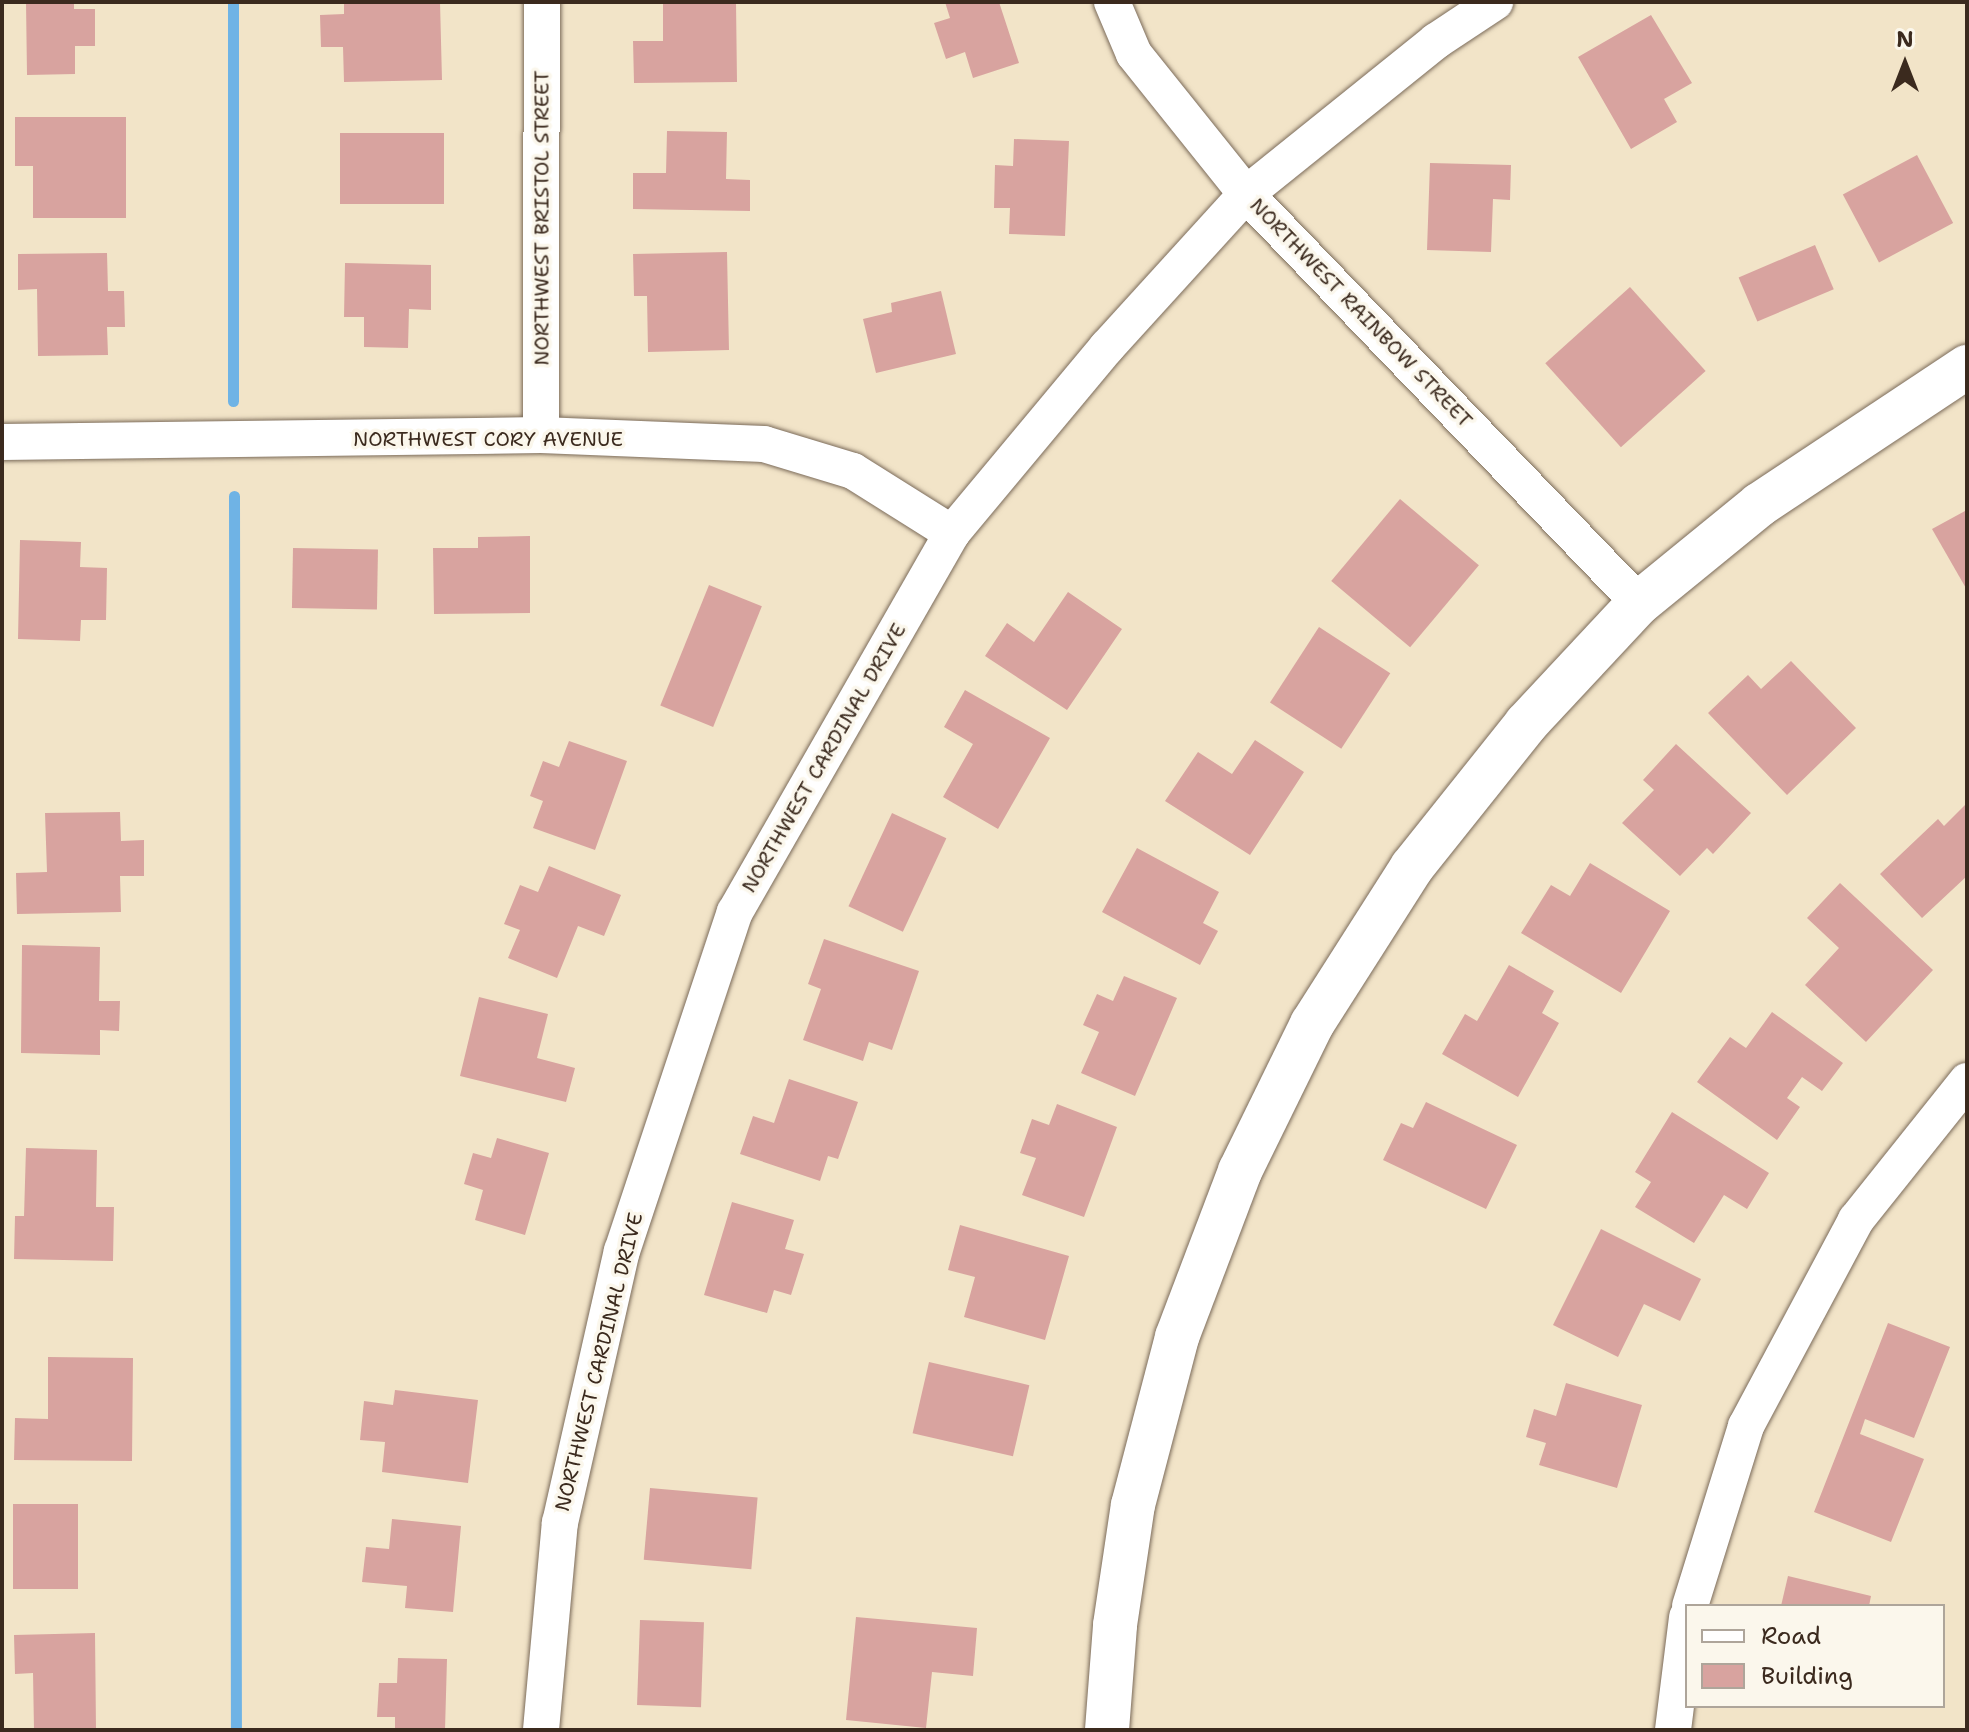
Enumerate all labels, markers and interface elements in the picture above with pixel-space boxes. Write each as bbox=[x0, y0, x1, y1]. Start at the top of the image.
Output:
north arrow bbox=[1865, 24, 1945, 104]
text: N bbox=[1896, 25, 1914, 54]
street label: NORTHWEST BRISTOL STREET bbox=[530, 70, 554, 366]
street label: NORTHWEST RAINBOW STREET bbox=[1245, 193, 1477, 433]
street label: NORTHWEST CORY AVENUE bbox=[353, 427, 623, 451]
street label: NORTHWEST CARDINAL DRIVE bbox=[737, 619, 911, 897]
street label: NORTHWEST CARDINAL DRIVE bbox=[550, 1210, 648, 1514]
legend bbox=[1685, 1604, 1945, 1708]
text: Road bbox=[1761, 1620, 1821, 1652]
text: Building bbox=[1761, 1660, 1853, 1692]

